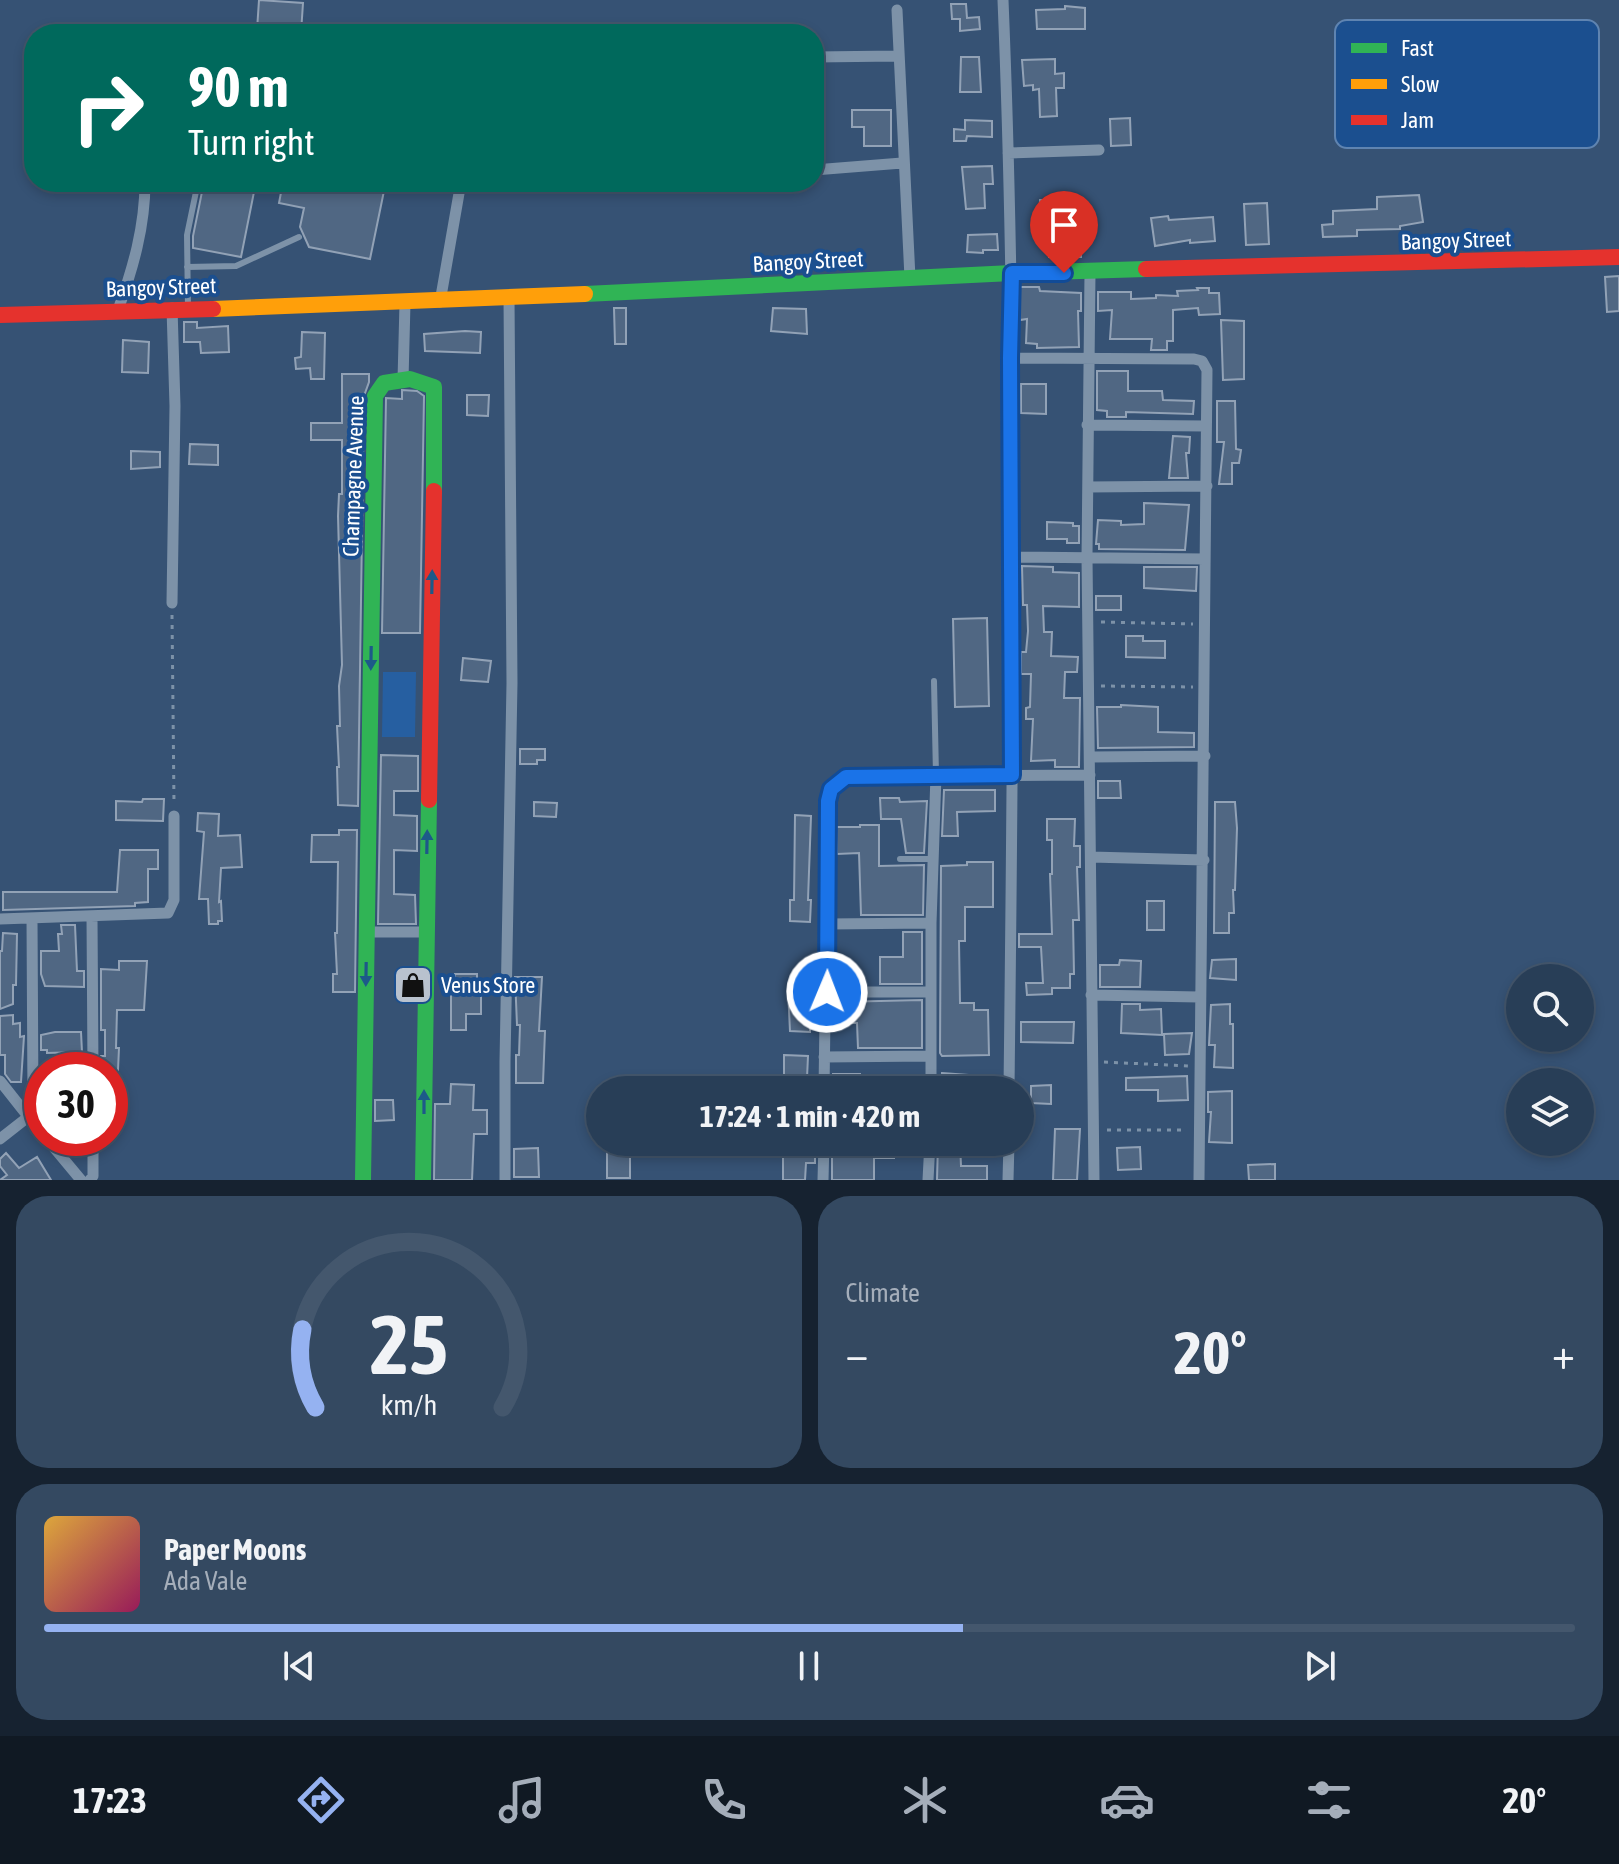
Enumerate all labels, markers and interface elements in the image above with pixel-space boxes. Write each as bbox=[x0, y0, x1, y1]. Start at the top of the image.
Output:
legend bbox=[1335, 20, 1599, 148]
text: Fast bbox=[1401, 35, 1434, 61]
text: 90 m bbox=[188, 55, 289, 119]
icon: right bbox=[56, 56, 160, 160]
text: Slow bbox=[1401, 71, 1439, 97]
text: Jam bbox=[1401, 107, 1434, 133]
text: Turn right bbox=[188, 121, 315, 163]
pin bbox=[1030, 191, 1098, 273]
icon: arrive bbox=[1042, 203, 1086, 247]
street label: Bangoy Street bbox=[1400, 225, 1512, 255]
street label: Bangoy Street bbox=[752, 245, 864, 277]
street label: Bangoy Street bbox=[105, 272, 217, 302]
street label: Champagne Avenue bbox=[337, 395, 369, 557]
one-way arrow bbox=[425, 569, 438, 594]
one-way arrow bbox=[365, 646, 377, 671]
one-way arrow bbox=[420, 829, 433, 854]
position arrow bbox=[785, 950, 869, 1034]
one-way arrow bbox=[360, 962, 372, 987]
shop icon: Venus Store bbox=[392, 964, 434, 1006]
map controls bbox=[1506, 964, 1594, 1156]
button: search bbox=[1506, 964, 1594, 1052]
place label: Venus Store bbox=[441, 972, 535, 998]
speed limit sign: 30 bbox=[24, 1052, 128, 1156]
button: layers bbox=[1506, 1068, 1594, 1156]
one-way arrow bbox=[418, 1089, 430, 1114]
text: 17:24 · 1 min · 420 m bbox=[700, 1099, 920, 1133]
text: Climate bbox=[846, 1278, 920, 1308]
text: 25 bbox=[370, 1296, 448, 1392]
text: 20° bbox=[1174, 1318, 1247, 1387]
text: − bbox=[846, 1328, 868, 1378]
text: + bbox=[1552, 1328, 1575, 1378]
text: km/h bbox=[380, 1388, 437, 1421]
text: Paper Moons bbox=[164, 1532, 306, 1566]
text: Ada Vale bbox=[164, 1566, 247, 1596]
icon: previous bbox=[277, 1644, 321, 1688]
icon: pause bbox=[787, 1644, 831, 1688]
icon: next bbox=[1298, 1644, 1342, 1688]
icon: directions bbox=[293, 1772, 349, 1828]
icon: music bbox=[494, 1772, 550, 1828]
icon: phone bbox=[696, 1772, 752, 1828]
icon: climate bbox=[897, 1772, 953, 1828]
icon: car bbox=[1099, 1772, 1155, 1828]
icon: filters bbox=[1301, 1772, 1357, 1828]
text: 17:23 bbox=[73, 1779, 147, 1821]
text: 20° bbox=[1502, 1779, 1546, 1821]

